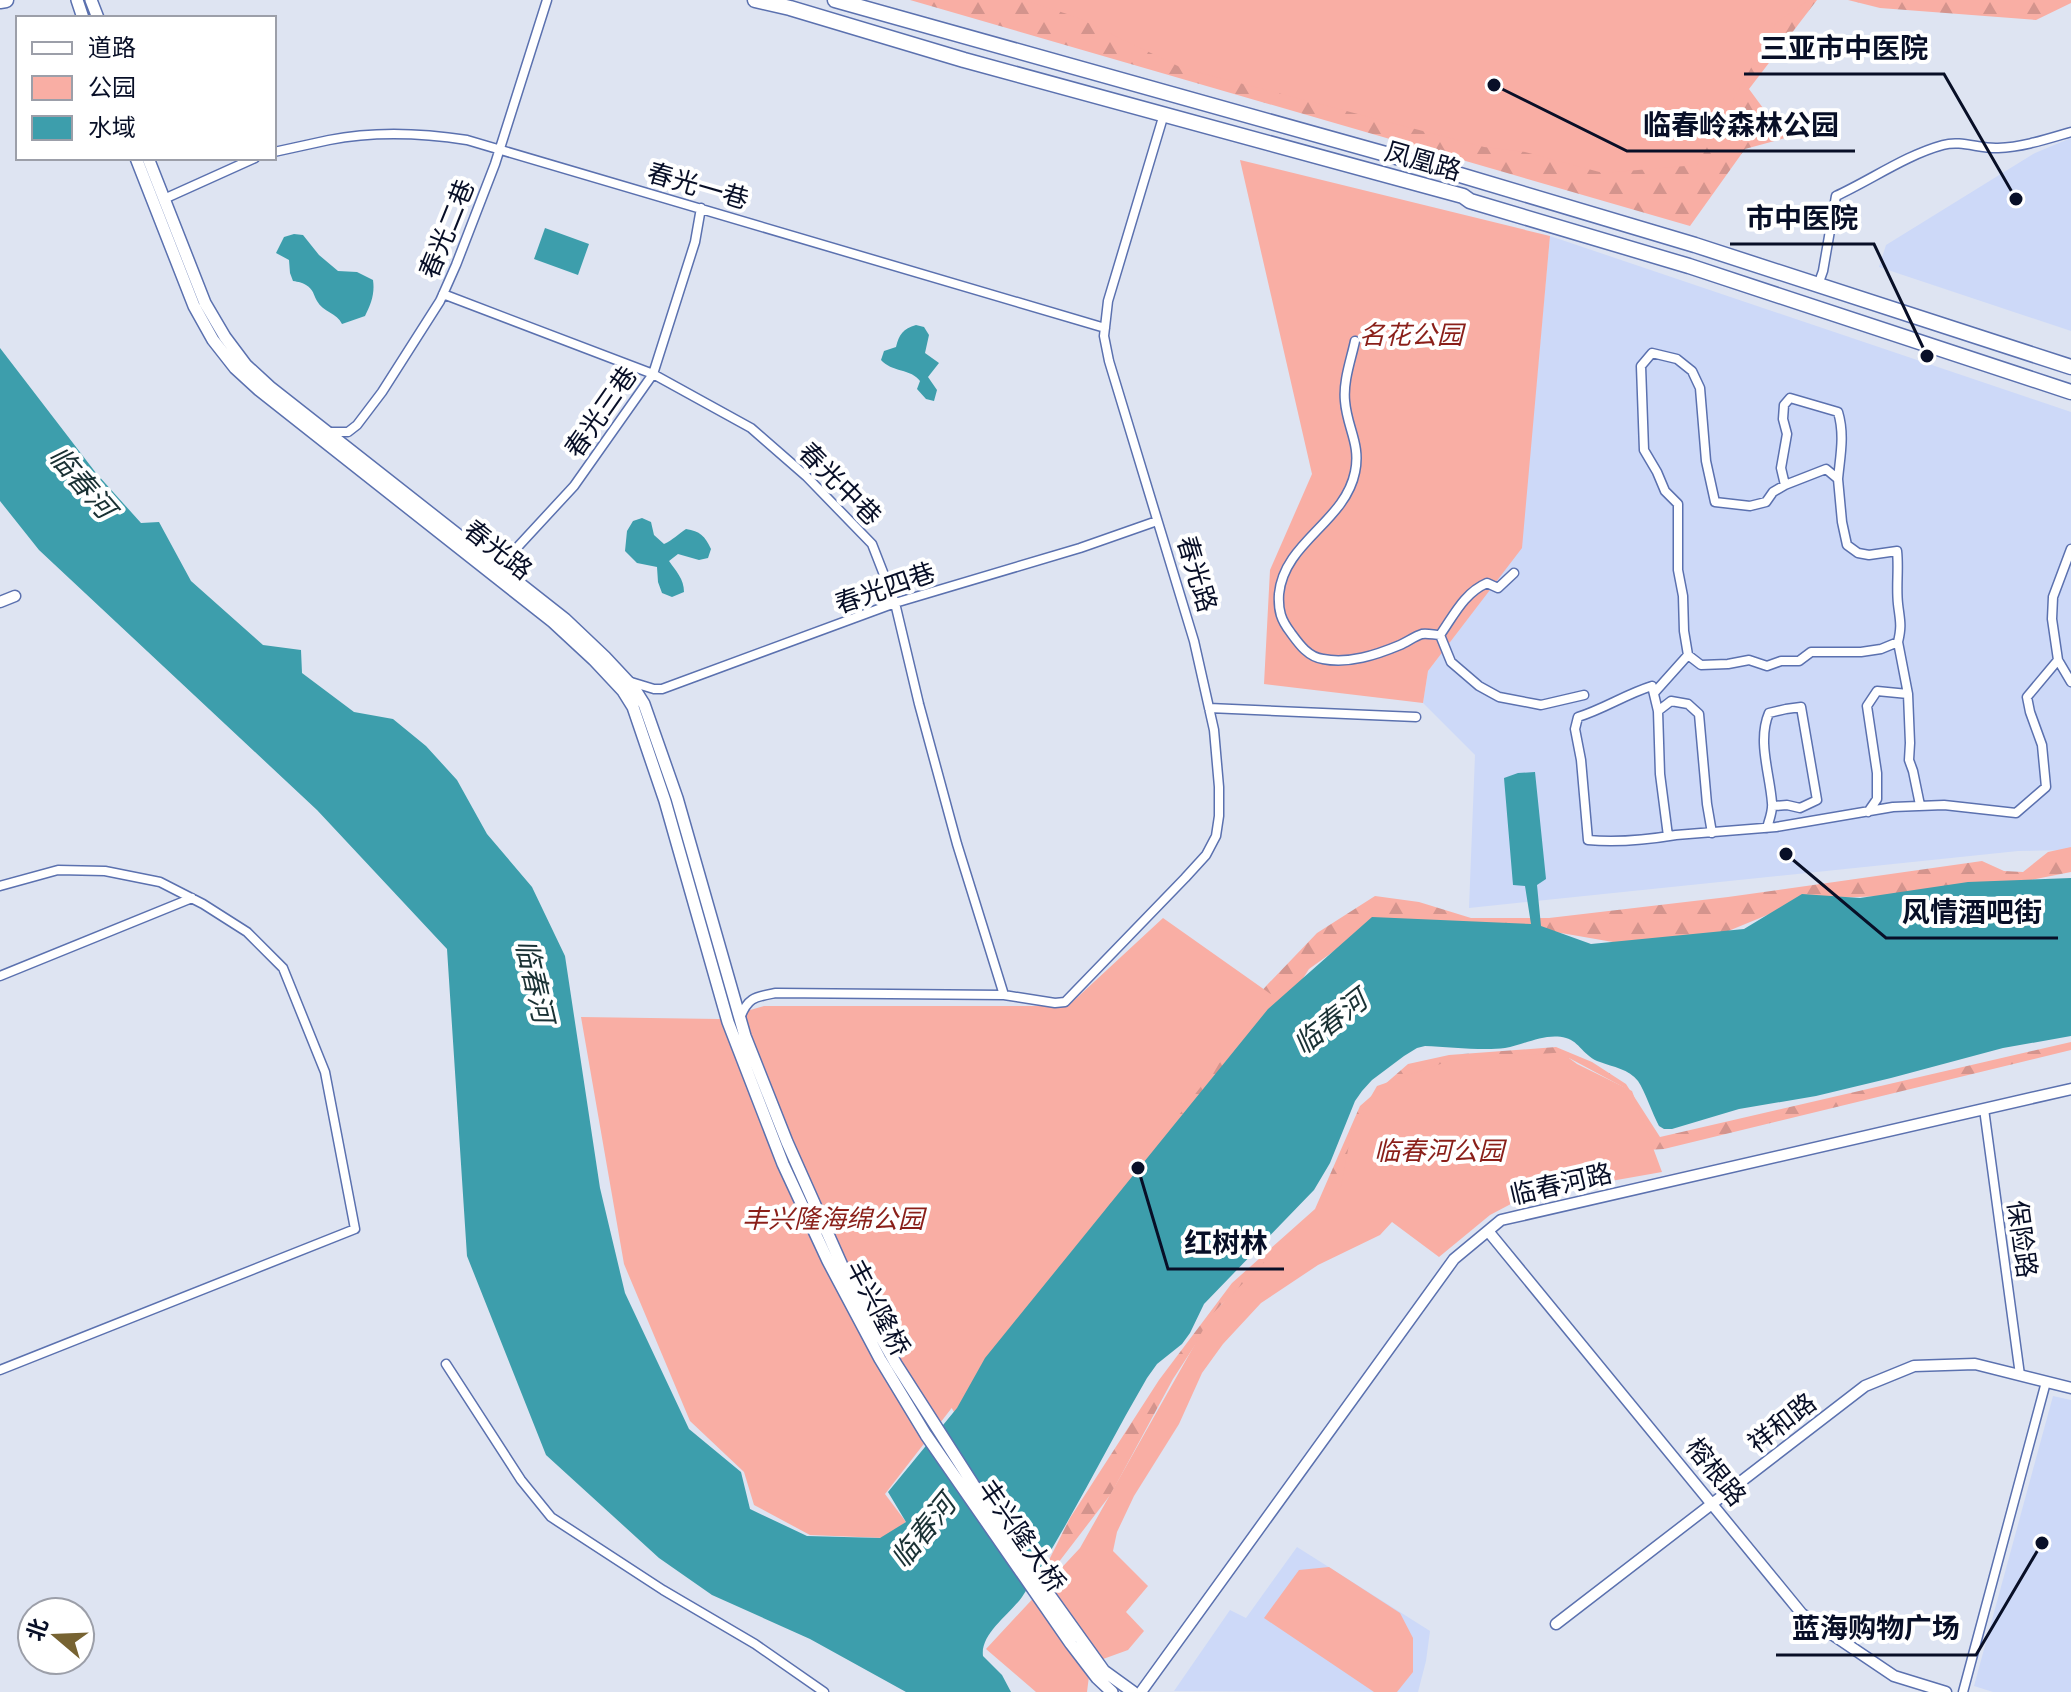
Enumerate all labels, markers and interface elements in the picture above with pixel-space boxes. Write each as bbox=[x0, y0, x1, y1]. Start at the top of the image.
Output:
legend bbox=[16, 16, 276, 160]
callout: 三亚市中医院 bbox=[1744, 22, 1944, 74]
text: 三亚市中医院 bbox=[1760, 28, 1928, 71]
text: 道路 bbox=[88, 31, 136, 67]
text: 公园 bbox=[88, 71, 136, 107]
callout: 临春岭森林公园 bbox=[1627, 99, 1855, 151]
text: 临春岭森林公园 bbox=[1643, 105, 1839, 148]
text: 水域 bbox=[88, 111, 136, 147]
street label: 凤凰路 bbox=[1380, 132, 1466, 192]
street label: 春光一巷 bbox=[642, 153, 753, 221]
street label: 春光二巷 bbox=[410, 174, 486, 285]
callout: 市中医院 bbox=[1730, 192, 1874, 244]
text: 市中医院 bbox=[1746, 198, 1858, 241]
park label: 名花公园 bbox=[1359, 316, 1467, 356]
street label: 春光三巷 bbox=[556, 358, 648, 467]
street label: 春光中巷 bbox=[788, 434, 890, 536]
water label: 临春河 bbox=[37, 437, 128, 533]
street label: 春光路 bbox=[454, 511, 540, 591]
street label: 春光路 bbox=[1166, 531, 1227, 617]
street label: 春光四巷 bbox=[830, 553, 941, 625]
callout: 风情酒吧街 bbox=[1886, 886, 2058, 938]
text: 风情酒吧街 bbox=[1902, 892, 2042, 935]
water label: 临春河 bbox=[503, 936, 565, 1032]
water label: 临春河 bbox=[1285, 977, 1381, 1066]
park label: 临春河公园 bbox=[1374, 1132, 1508, 1172]
street label: 临春河路 bbox=[1506, 1154, 1616, 1216]
street label: 保险路 bbox=[1996, 1198, 2046, 1281]
park label: 丰兴隆海绵公园 bbox=[742, 1200, 928, 1240]
callout: 红树林 bbox=[1168, 1217, 1284, 1269]
text: 红树林 bbox=[1184, 1223, 1268, 1266]
street label: 丰兴隆桥 bbox=[835, 1253, 919, 1364]
street label: 祥和路 bbox=[1740, 1384, 1826, 1464]
street label: 榕根路 bbox=[1675, 1430, 1755, 1516]
street label: 丰兴隆大桥 bbox=[968, 1472, 1075, 1601]
water label: 临春河 bbox=[881, 1482, 970, 1578]
north arrow bbox=[16, 1596, 96, 1676]
callout: 蓝海购物广场 bbox=[1776, 1603, 1976, 1655]
text: 蓝海购物广场 bbox=[1792, 1608, 1960, 1651]
text: 北 bbox=[19, 1614, 58, 1646]

